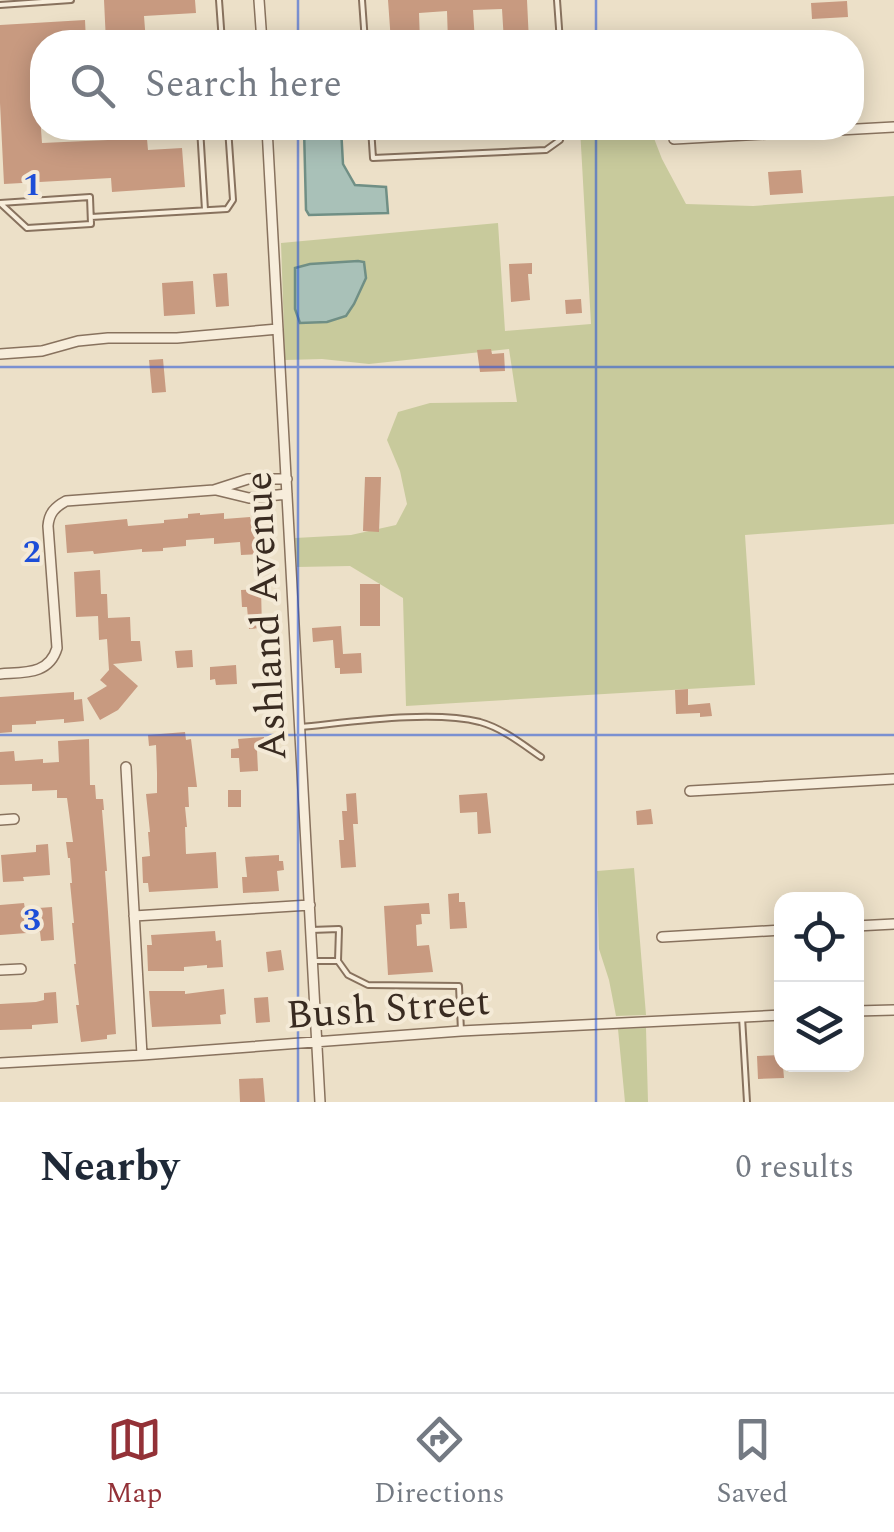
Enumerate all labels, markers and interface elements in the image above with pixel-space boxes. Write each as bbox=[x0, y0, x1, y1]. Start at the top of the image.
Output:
search box bbox=[30, 30, 864, 140]
text: Search here bbox=[145, 56, 342, 114]
icon: search bbox=[65, 58, 120, 113]
text: 1 bbox=[23, 161, 41, 210]
street label: Ashland Avenue bbox=[228, 470, 305, 762]
text: 2 bbox=[23, 528, 41, 577]
map controls bbox=[774, 892, 864, 1072]
button: locate bbox=[774, 892, 864, 982]
text: 3 bbox=[23, 896, 41, 945]
street label: Bush Street bbox=[284, 972, 492, 1047]
button: layers bbox=[774, 982, 864, 1072]
text: Nearby bbox=[40, 1136, 179, 1199]
text: 0 results bbox=[735, 1143, 854, 1192]
tab: Map bbox=[106, 1412, 162, 1515]
tab: Directions bbox=[374, 1412, 505, 1515]
tab: Saved bbox=[716, 1412, 788, 1515]

